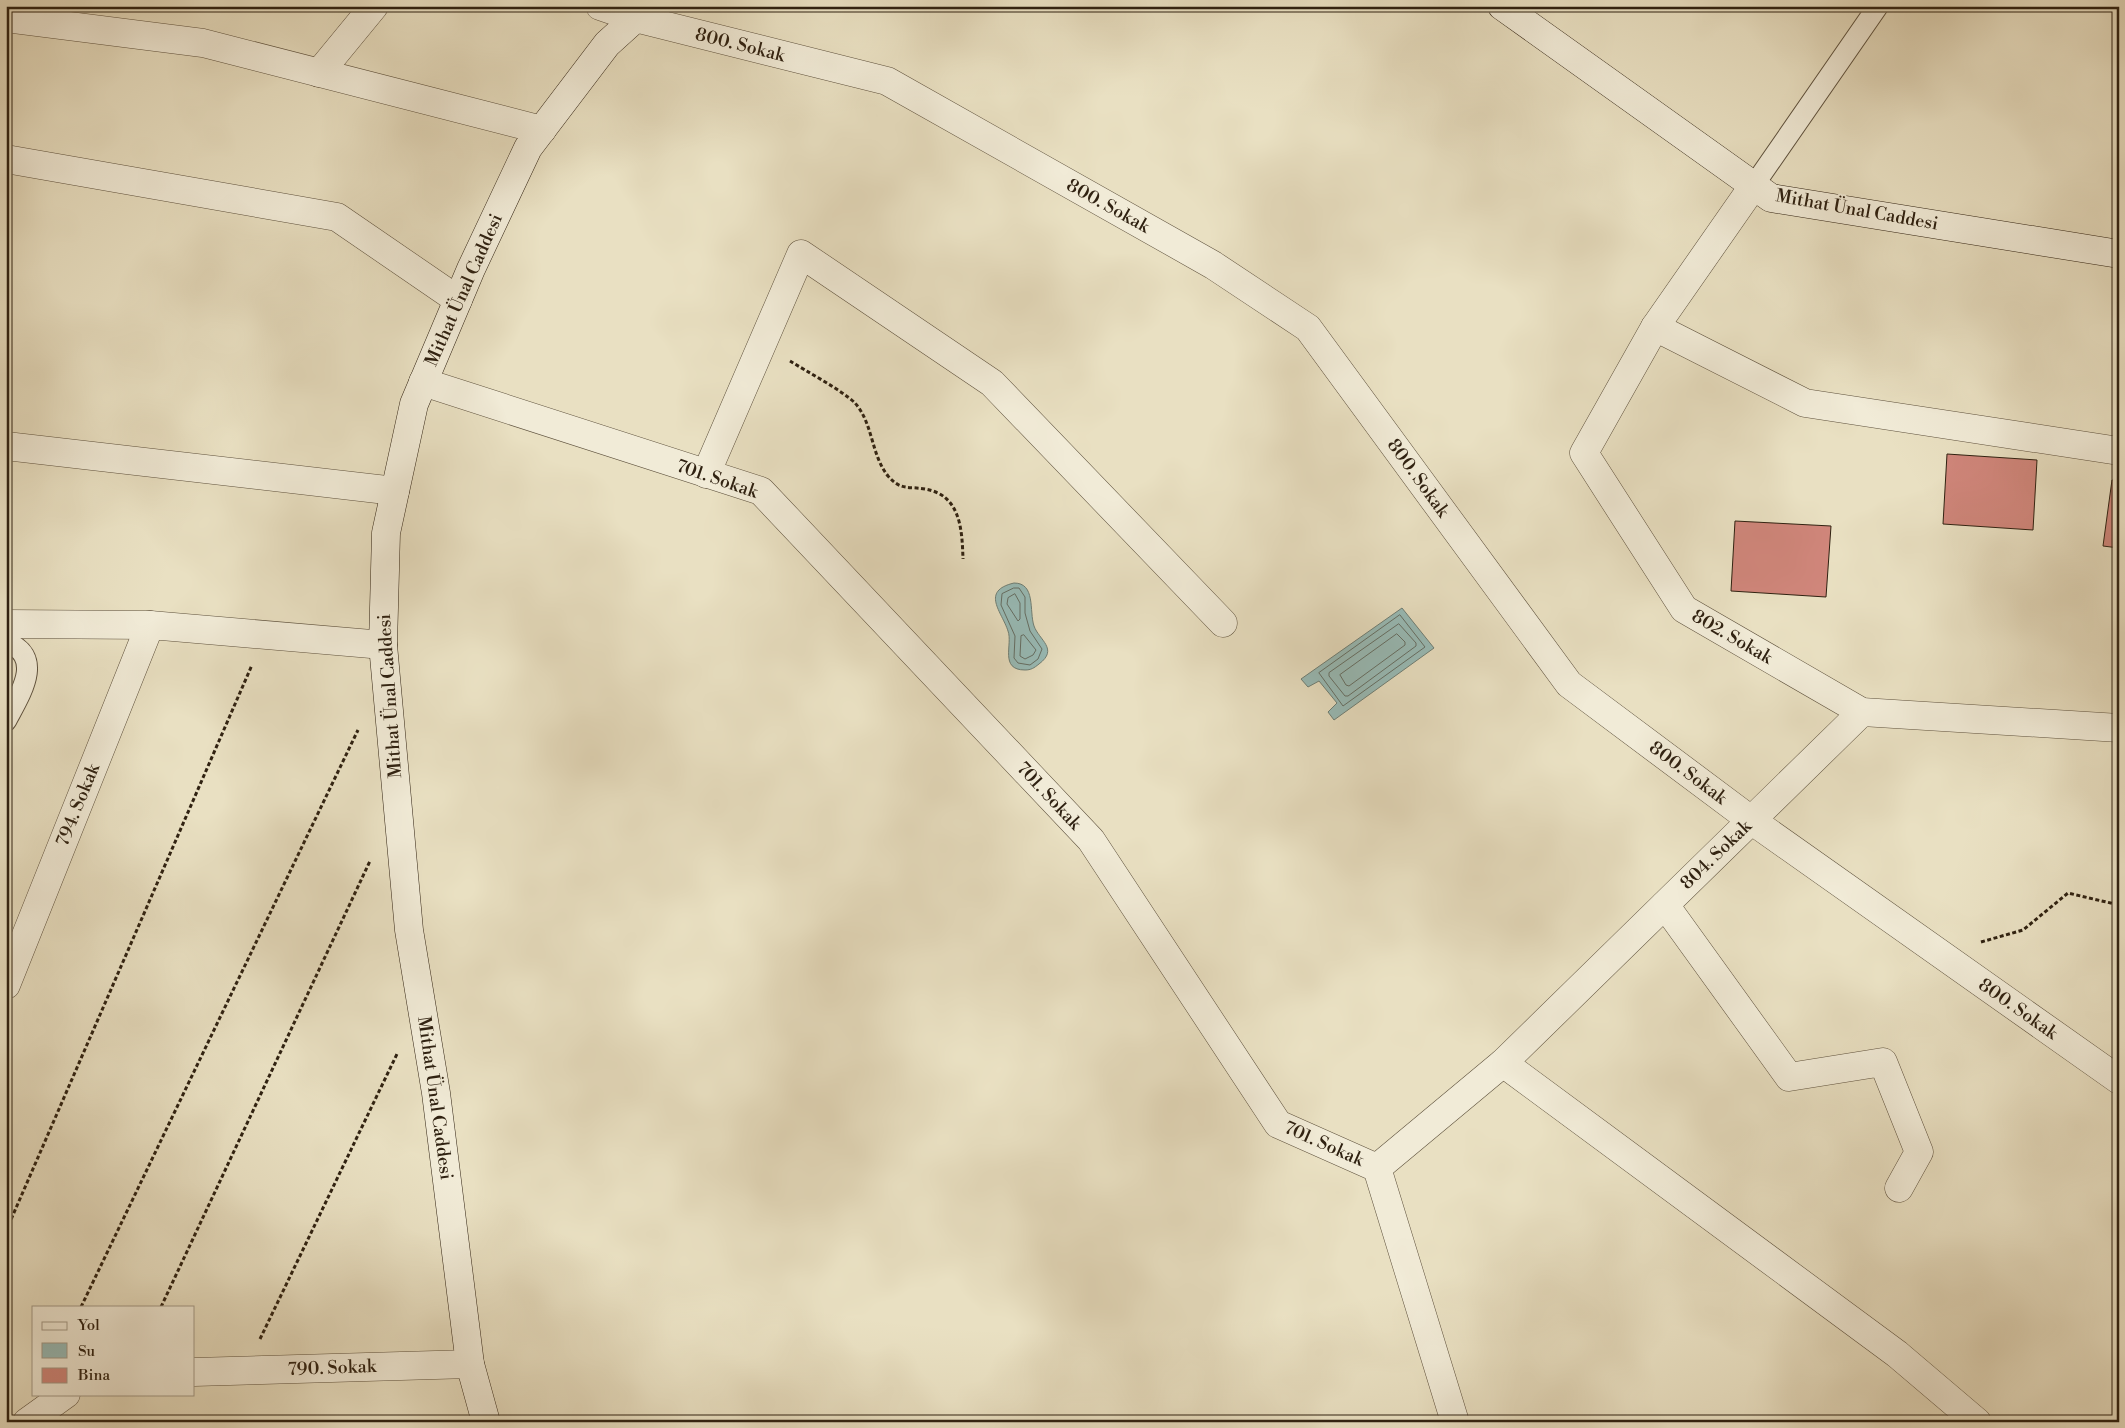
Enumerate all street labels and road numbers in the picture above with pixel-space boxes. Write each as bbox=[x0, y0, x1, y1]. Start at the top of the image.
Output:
street label: 800. Sokak bbox=[693, 23, 789, 68]
street label: 800. Sokak bbox=[1062, 174, 1155, 239]
street label: Mithat Ünal Caddesi bbox=[1774, 184, 1940, 236]
street label: Mithat Ünal Caddesi bbox=[420, 210, 508, 370]
street label: 800. Sokak bbox=[1382, 434, 1455, 523]
street label: 701. Sokak bbox=[673, 454, 762, 504]
street label: 802. Sokak bbox=[1687, 605, 1778, 670]
street label: Mithat Ünal Caddesi bbox=[373, 613, 407, 779]
street label: 800. Sokak bbox=[1644, 736, 1733, 811]
street label: 701. Sokak bbox=[1012, 757, 1087, 836]
street label: 794. Sokak bbox=[51, 759, 106, 850]
street label: 804. Sokak bbox=[1676, 814, 1758, 895]
street label: 800. Sokak bbox=[1974, 973, 2063, 1046]
street label: Mithat Ünal Caddesi bbox=[412, 1015, 458, 1181]
street label: 701. Sokak bbox=[1281, 1116, 1369, 1172]
street label: 790. Sokak bbox=[287, 1355, 378, 1381]

